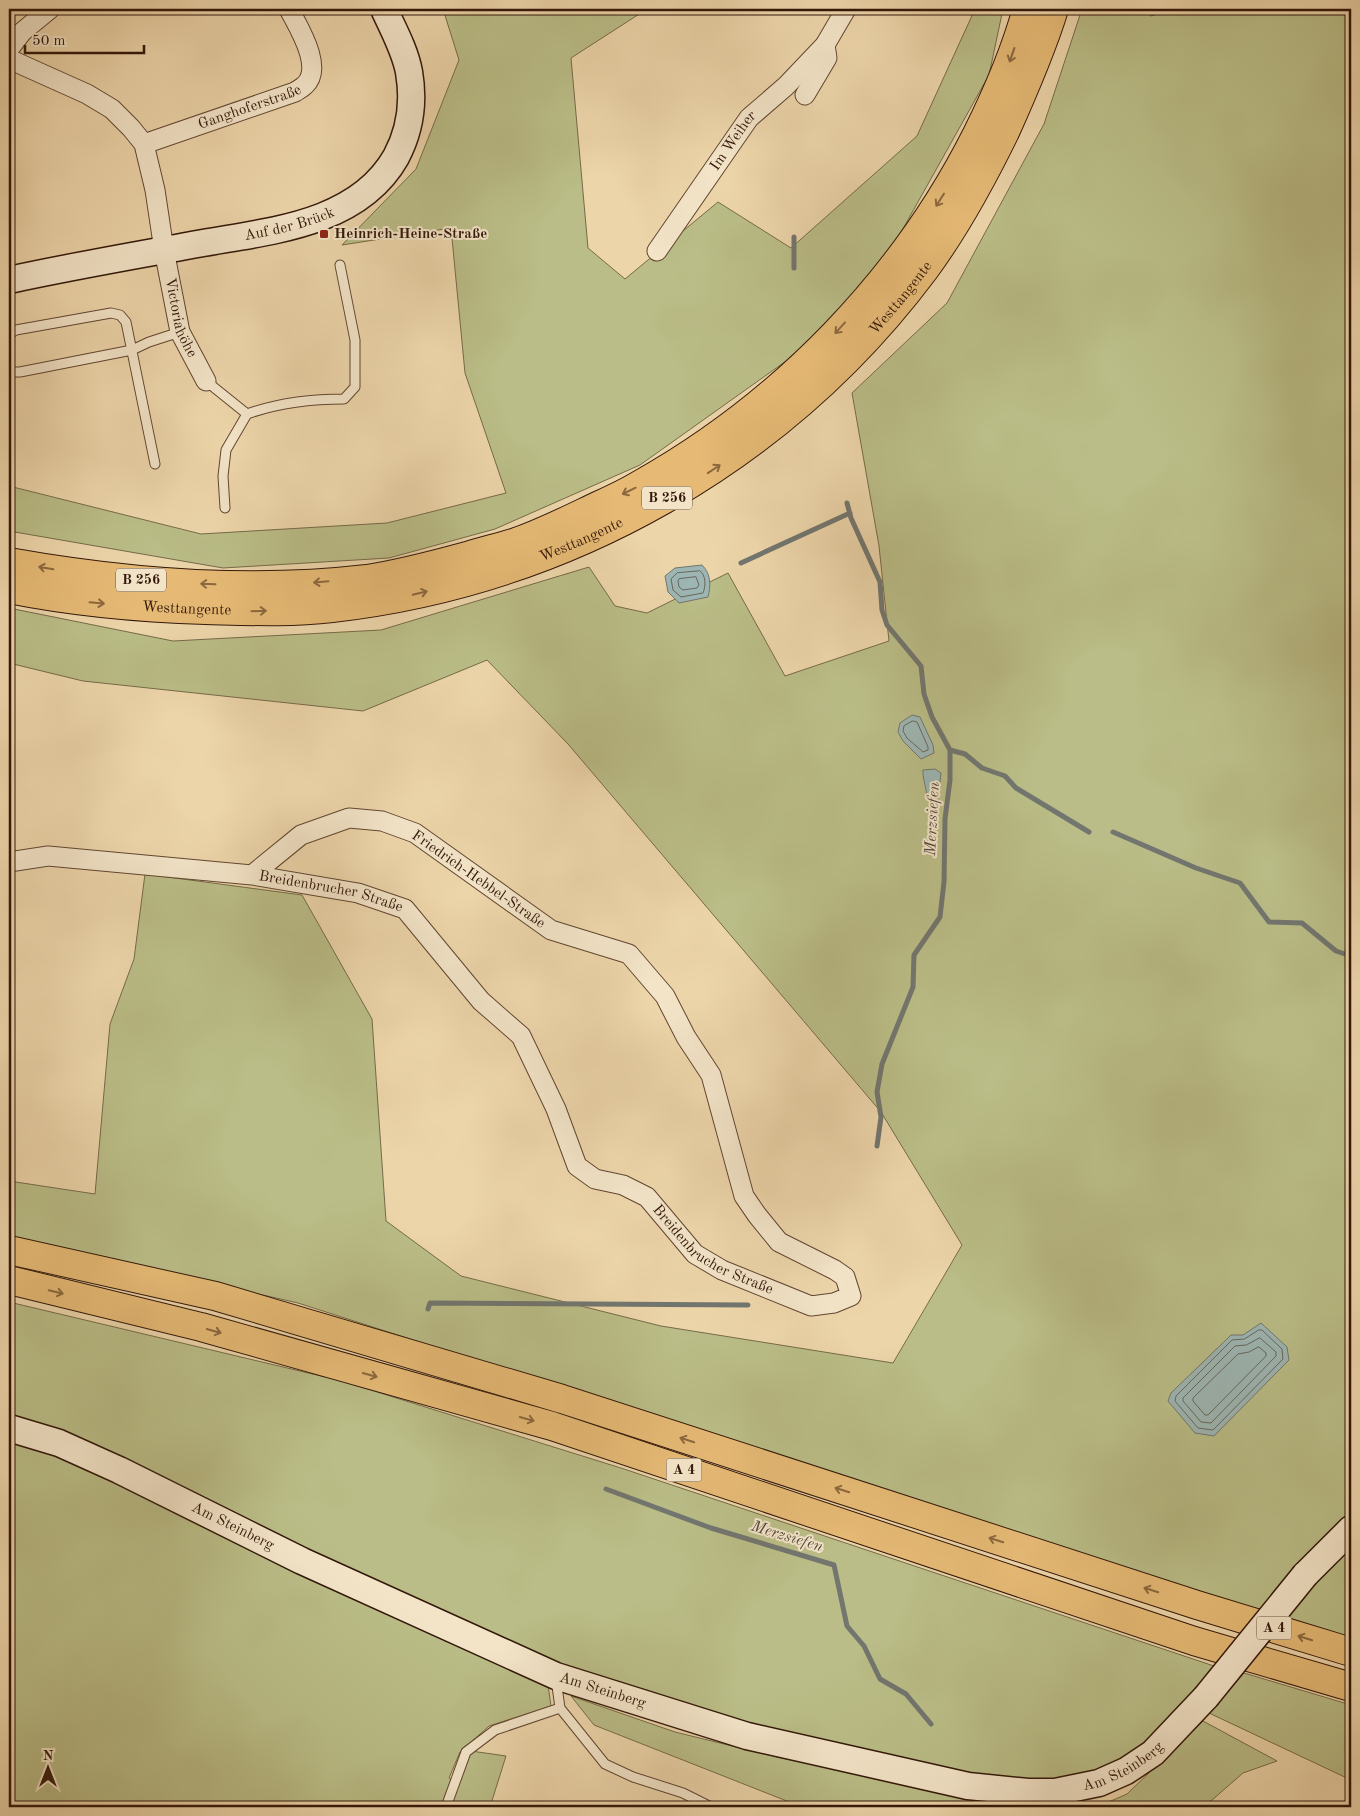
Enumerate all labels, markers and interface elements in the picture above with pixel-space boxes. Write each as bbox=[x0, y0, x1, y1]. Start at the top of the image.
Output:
scale bar bbox=[25, 22, 144, 54]
text: 50 m bbox=[32, 34, 66, 49]
one-way arrow bbox=[1007, 47, 1016, 62]
street label: Ganghoferstraße bbox=[196, 82, 304, 132]
street label: Im Weiher bbox=[707, 108, 759, 173]
one-way arrow bbox=[935, 193, 945, 207]
street label: Auf der Brück bbox=[243, 205, 337, 243]
place label: Heinrich-Heine-Straße bbox=[334, 227, 487, 242]
marker: Heinrich-Heine-Straße bbox=[318, 228, 330, 240]
street label: Westtangente bbox=[867, 259, 935, 338]
street label: Victoriahöhe bbox=[162, 277, 200, 360]
one-way arrow bbox=[834, 322, 846, 335]
one-way arrow bbox=[706, 464, 720, 474]
one-way arrow bbox=[622, 486, 637, 496]
road number: B 256 bbox=[642, 486, 692, 509]
street label: Westtangente bbox=[538, 515, 626, 565]
one-way arrow bbox=[39, 563, 55, 573]
road number: B 256 bbox=[116, 568, 166, 592]
one-way arrow bbox=[313, 578, 329, 587]
one-way arrow bbox=[200, 580, 216, 589]
one-way arrow bbox=[412, 588, 428, 597]
one-way arrow bbox=[89, 599, 105, 608]
street label: Westtangente bbox=[142, 599, 232, 618]
one-way arrow bbox=[251, 607, 267, 616]
water label: Merzsiefen bbox=[923, 782, 943, 857]
street label: Friedrich-Hebbel-Straße bbox=[409, 828, 548, 932]
street label: Breidenbrucher Straße bbox=[258, 869, 405, 915]
street label: Breidenbrucher Straße bbox=[650, 1202, 775, 1297]
one-way arrow bbox=[48, 1288, 64, 1297]
one-way arrow bbox=[205, 1326, 221, 1336]
one-way arrow bbox=[362, 1370, 378, 1380]
one-way arrow bbox=[518, 1415, 534, 1425]
one-way arrow bbox=[679, 1434, 695, 1444]
road number: A 4 bbox=[666, 1458, 702, 1482]
one-way arrow bbox=[834, 1484, 850, 1494]
street label: Am Steinberg bbox=[189, 1500, 276, 1553]
water label: Merzsiefen bbox=[748, 1518, 825, 1556]
one-way arrow bbox=[989, 1534, 1005, 1544]
one-way arrow bbox=[1143, 1584, 1159, 1594]
road number: A 4 bbox=[1256, 1616, 1292, 1640]
one-way arrow bbox=[1297, 1632, 1313, 1642]
street label: Am Steinberg bbox=[557, 1670, 648, 1711]
street label: Am Steinberg bbox=[1082, 1739, 1167, 1794]
north arrow bbox=[22, 1744, 72, 1794]
text: N bbox=[43, 1749, 54, 1763]

